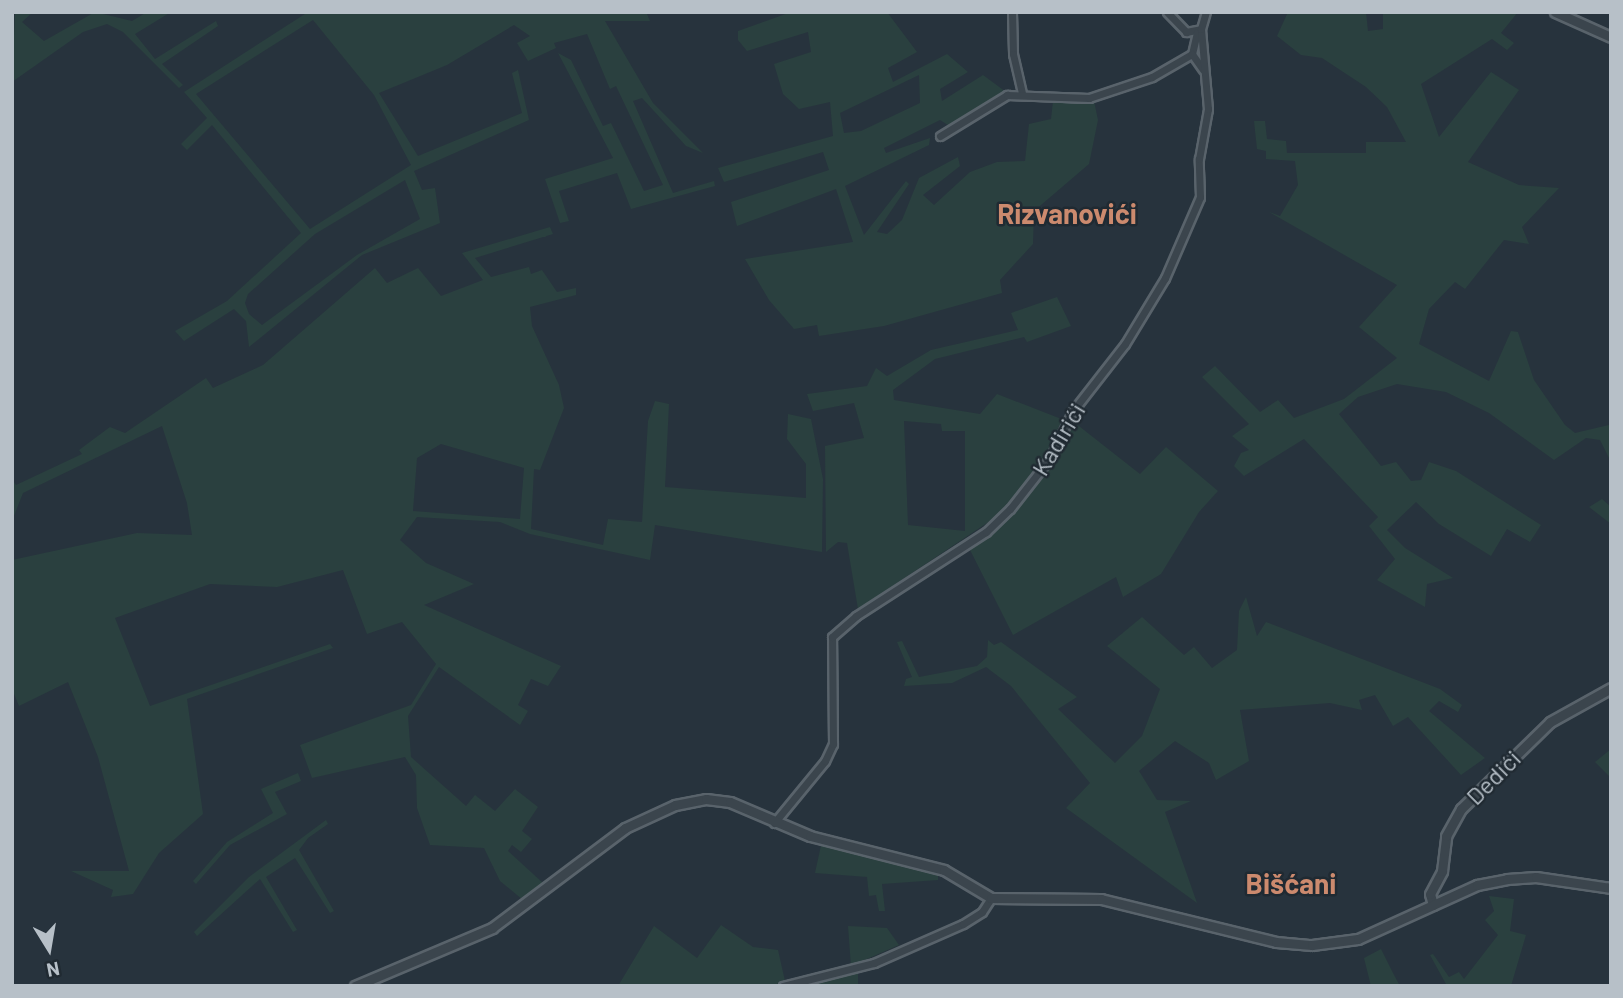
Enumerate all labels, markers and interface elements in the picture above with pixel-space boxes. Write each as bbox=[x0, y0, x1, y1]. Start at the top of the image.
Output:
district label: Rizvanovići bbox=[997, 196, 1137, 230]
street label: Kadirići bbox=[1025, 397, 1091, 481]
street label: Dedići bbox=[1460, 744, 1526, 810]
district label: Bišćani bbox=[1246, 866, 1336, 900]
north arrow bbox=[14, 914, 84, 984]
text: N bbox=[45, 958, 62, 983]

